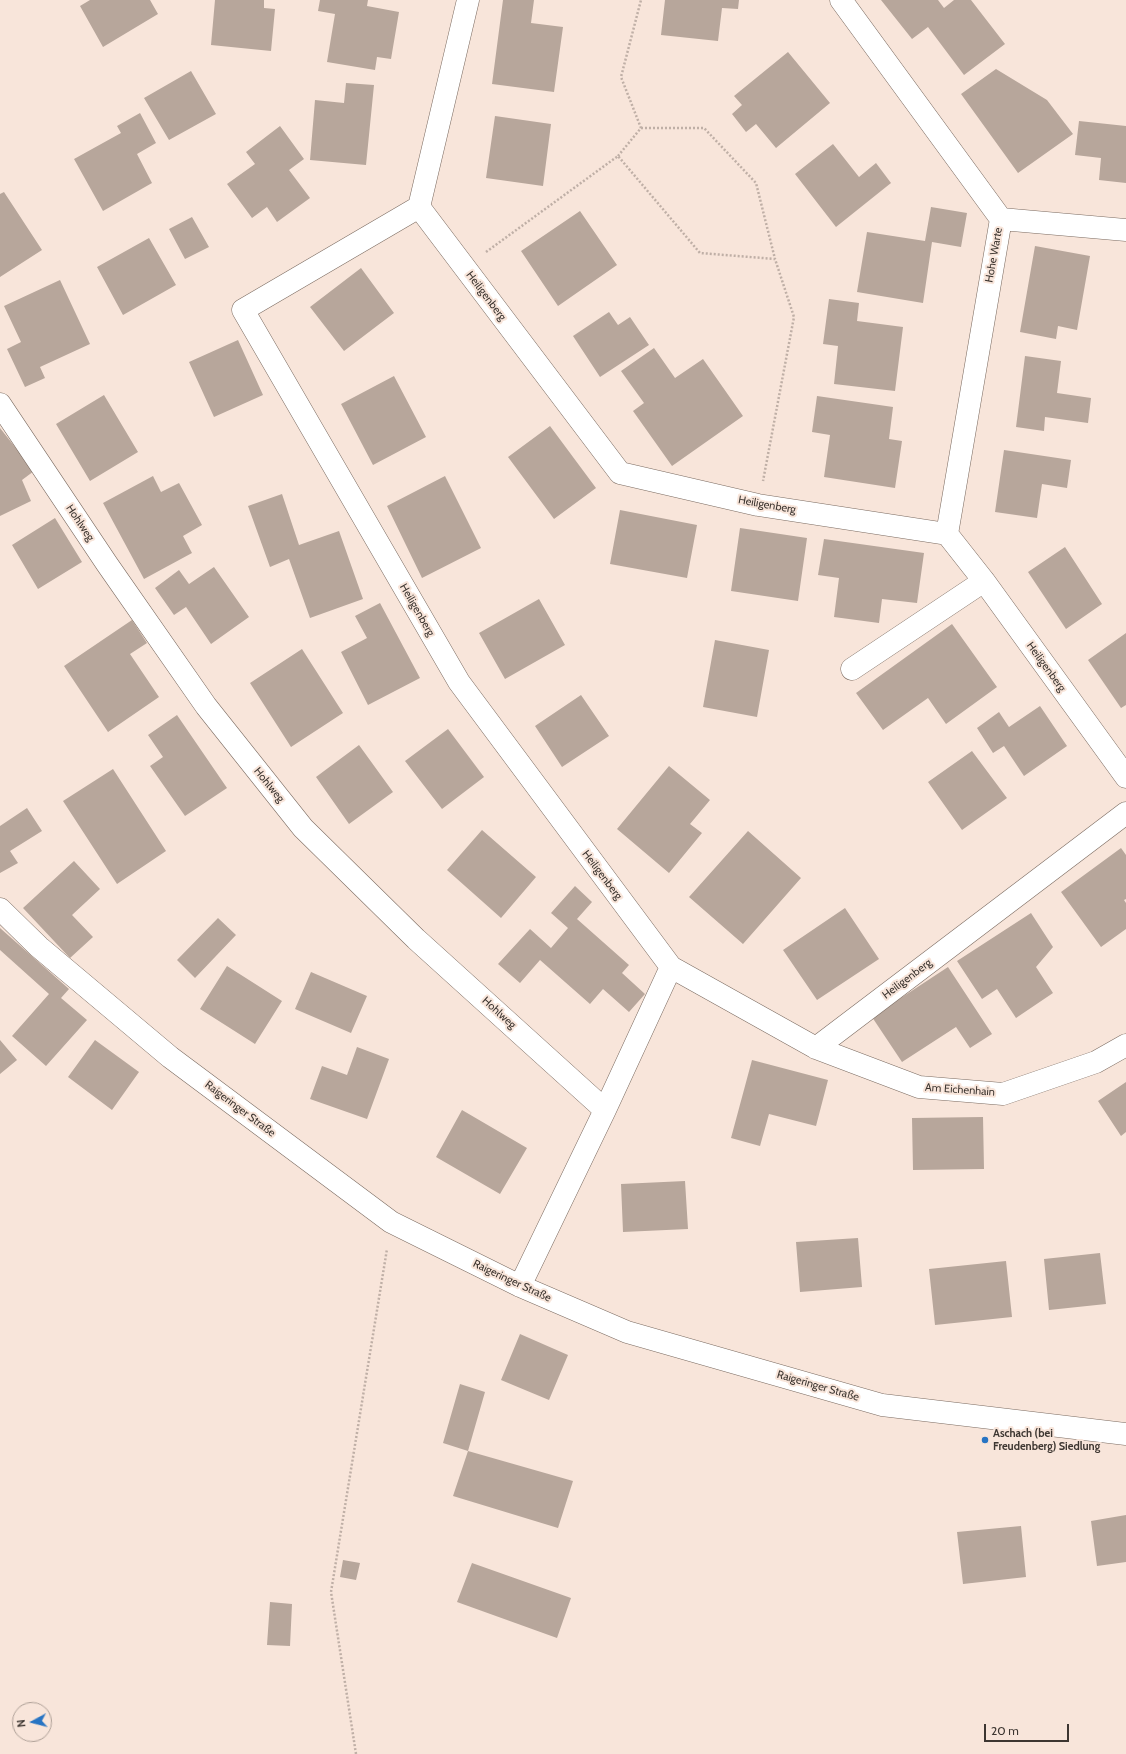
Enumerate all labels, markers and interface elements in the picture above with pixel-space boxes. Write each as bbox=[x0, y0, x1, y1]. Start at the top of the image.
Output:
street label: Hohe Warte bbox=[983, 226, 1005, 284]
street label: Heiligenberg bbox=[463, 269, 509, 323]
street label: Heiligenberg bbox=[737, 493, 797, 517]
street label: Hohlweg bbox=[63, 502, 97, 544]
street label: Heiligenberg bbox=[397, 581, 437, 639]
street label: Heiligenberg bbox=[1024, 640, 1068, 694]
street label: Hohlweg bbox=[251, 765, 287, 805]
street label: Heiligenberg bbox=[579, 848, 625, 902]
street label: Heiligenberg bbox=[880, 956, 934, 1002]
street label: Hohlweg bbox=[479, 994, 519, 1032]
street label: Raigeringer Straße bbox=[202, 1078, 278, 1140]
street label: Am Eichenhain bbox=[925, 1081, 995, 1099]
street label: Raigeringer Straße bbox=[471, 1257, 553, 1305]
street label: Raigeringer Straße bbox=[775, 1368, 861, 1404]
place label: Aschach (bei Freudenberg) Siedlung bbox=[993, 1427, 1100, 1453]
marker: Aschach (bei Freudenberg) Siedlung bbox=[980, 1435, 990, 1445]
north arrow bbox=[12, 1702, 52, 1742]
scale bar bbox=[986, 1716, 1071, 1742]
text: N bbox=[14, 1719, 29, 1728]
text: 20 m bbox=[991, 1723, 1019, 1738]

